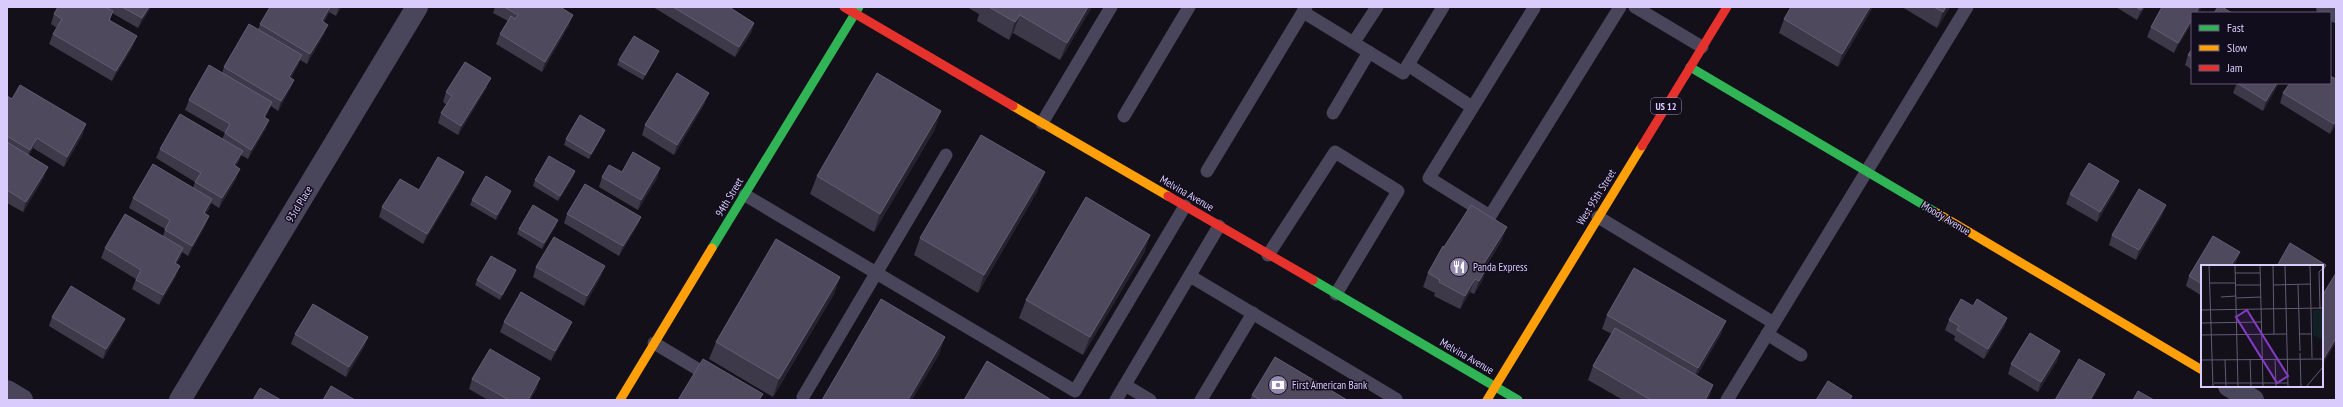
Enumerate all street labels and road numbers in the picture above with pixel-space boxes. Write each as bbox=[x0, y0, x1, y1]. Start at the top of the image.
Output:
road number: US 12 bbox=[1651, 98, 1681, 114]
street label: West 95th Street bbox=[1573, 166, 1619, 228]
street label: Melvina Avenue bbox=[1158, 172, 1217, 214]
street label: 94th Street bbox=[712, 175, 746, 219]
street label: 93rd Place bbox=[283, 183, 316, 225]
street label: Moody Avenue bbox=[1919, 198, 1974, 238]
street label: Melvina Avenue bbox=[1438, 335, 1497, 377]

